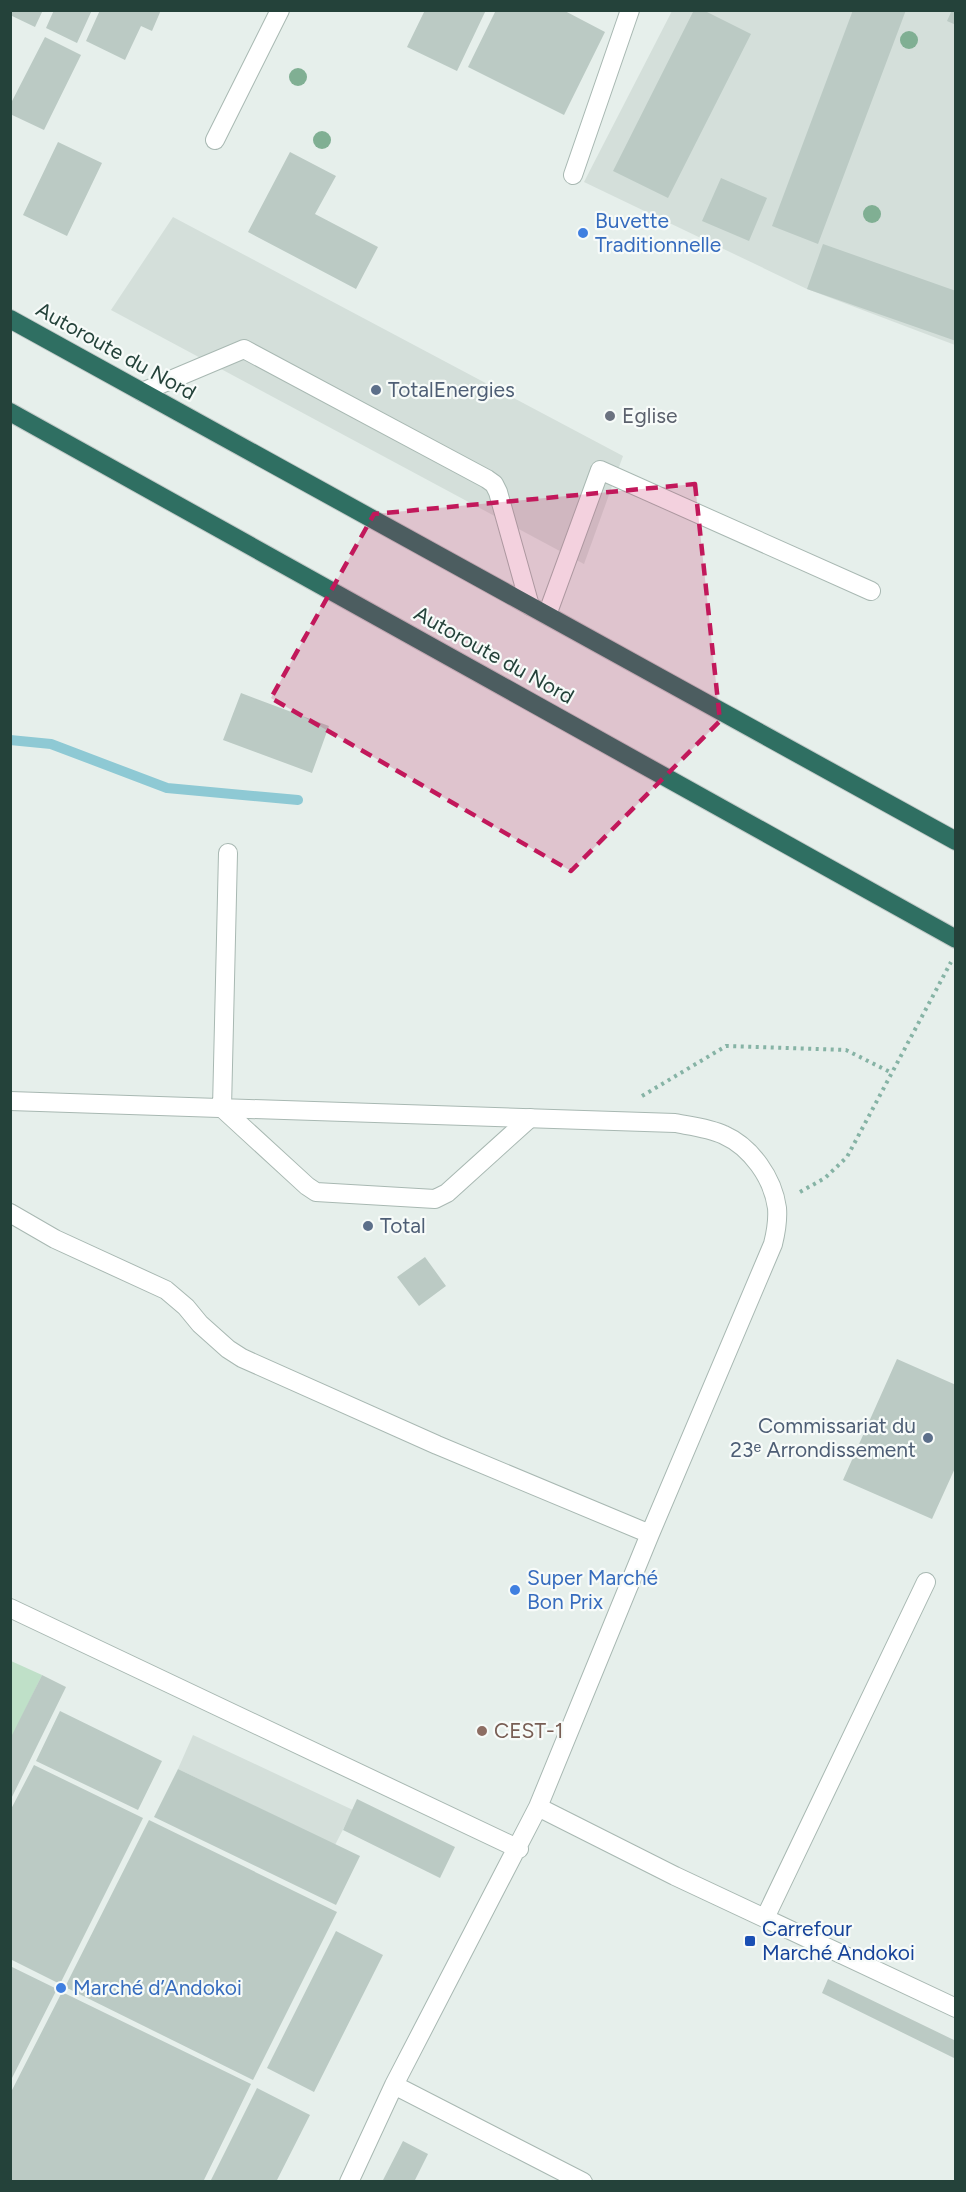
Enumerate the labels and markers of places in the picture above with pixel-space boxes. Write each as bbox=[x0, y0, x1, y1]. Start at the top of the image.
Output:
place label: Buvette Traditionnelle bbox=[595, 208, 721, 257]
marker: Buvette Traditionnelle bbox=[576, 226, 590, 240]
place label: TotalEnergies bbox=[388, 377, 515, 402]
marker: TotalEnergies bbox=[369, 383, 383, 397]
place label: Eglise bbox=[622, 403, 678, 428]
marker: Eglise bbox=[603, 409, 617, 423]
place label: Total bbox=[380, 1213, 426, 1238]
marker: Total bbox=[361, 1219, 375, 1233]
place label: Commissariat du 23ᵉ Arrondissement bbox=[730, 1413, 916, 1462]
marker: Commissariat du 23ᵉ Arrondissement bbox=[921, 1431, 935, 1445]
place label: Super Marché Bon Prix bbox=[527, 1565, 658, 1614]
marker: Super Marché Bon Prix bbox=[508, 1583, 522, 1597]
place label: CEST-1 bbox=[494, 1718, 564, 1743]
marker: CEST-1 bbox=[475, 1724, 489, 1738]
place label: Carrefour Marché Andokoi bbox=[762, 1916, 915, 1965]
marker: Carrefour Marché Andokoi bbox=[743, 1934, 757, 1948]
place label: Marché d’Andokoi bbox=[73, 1975, 242, 2000]
marker: Marché d’Andokoi bbox=[54, 1981, 68, 1995]

